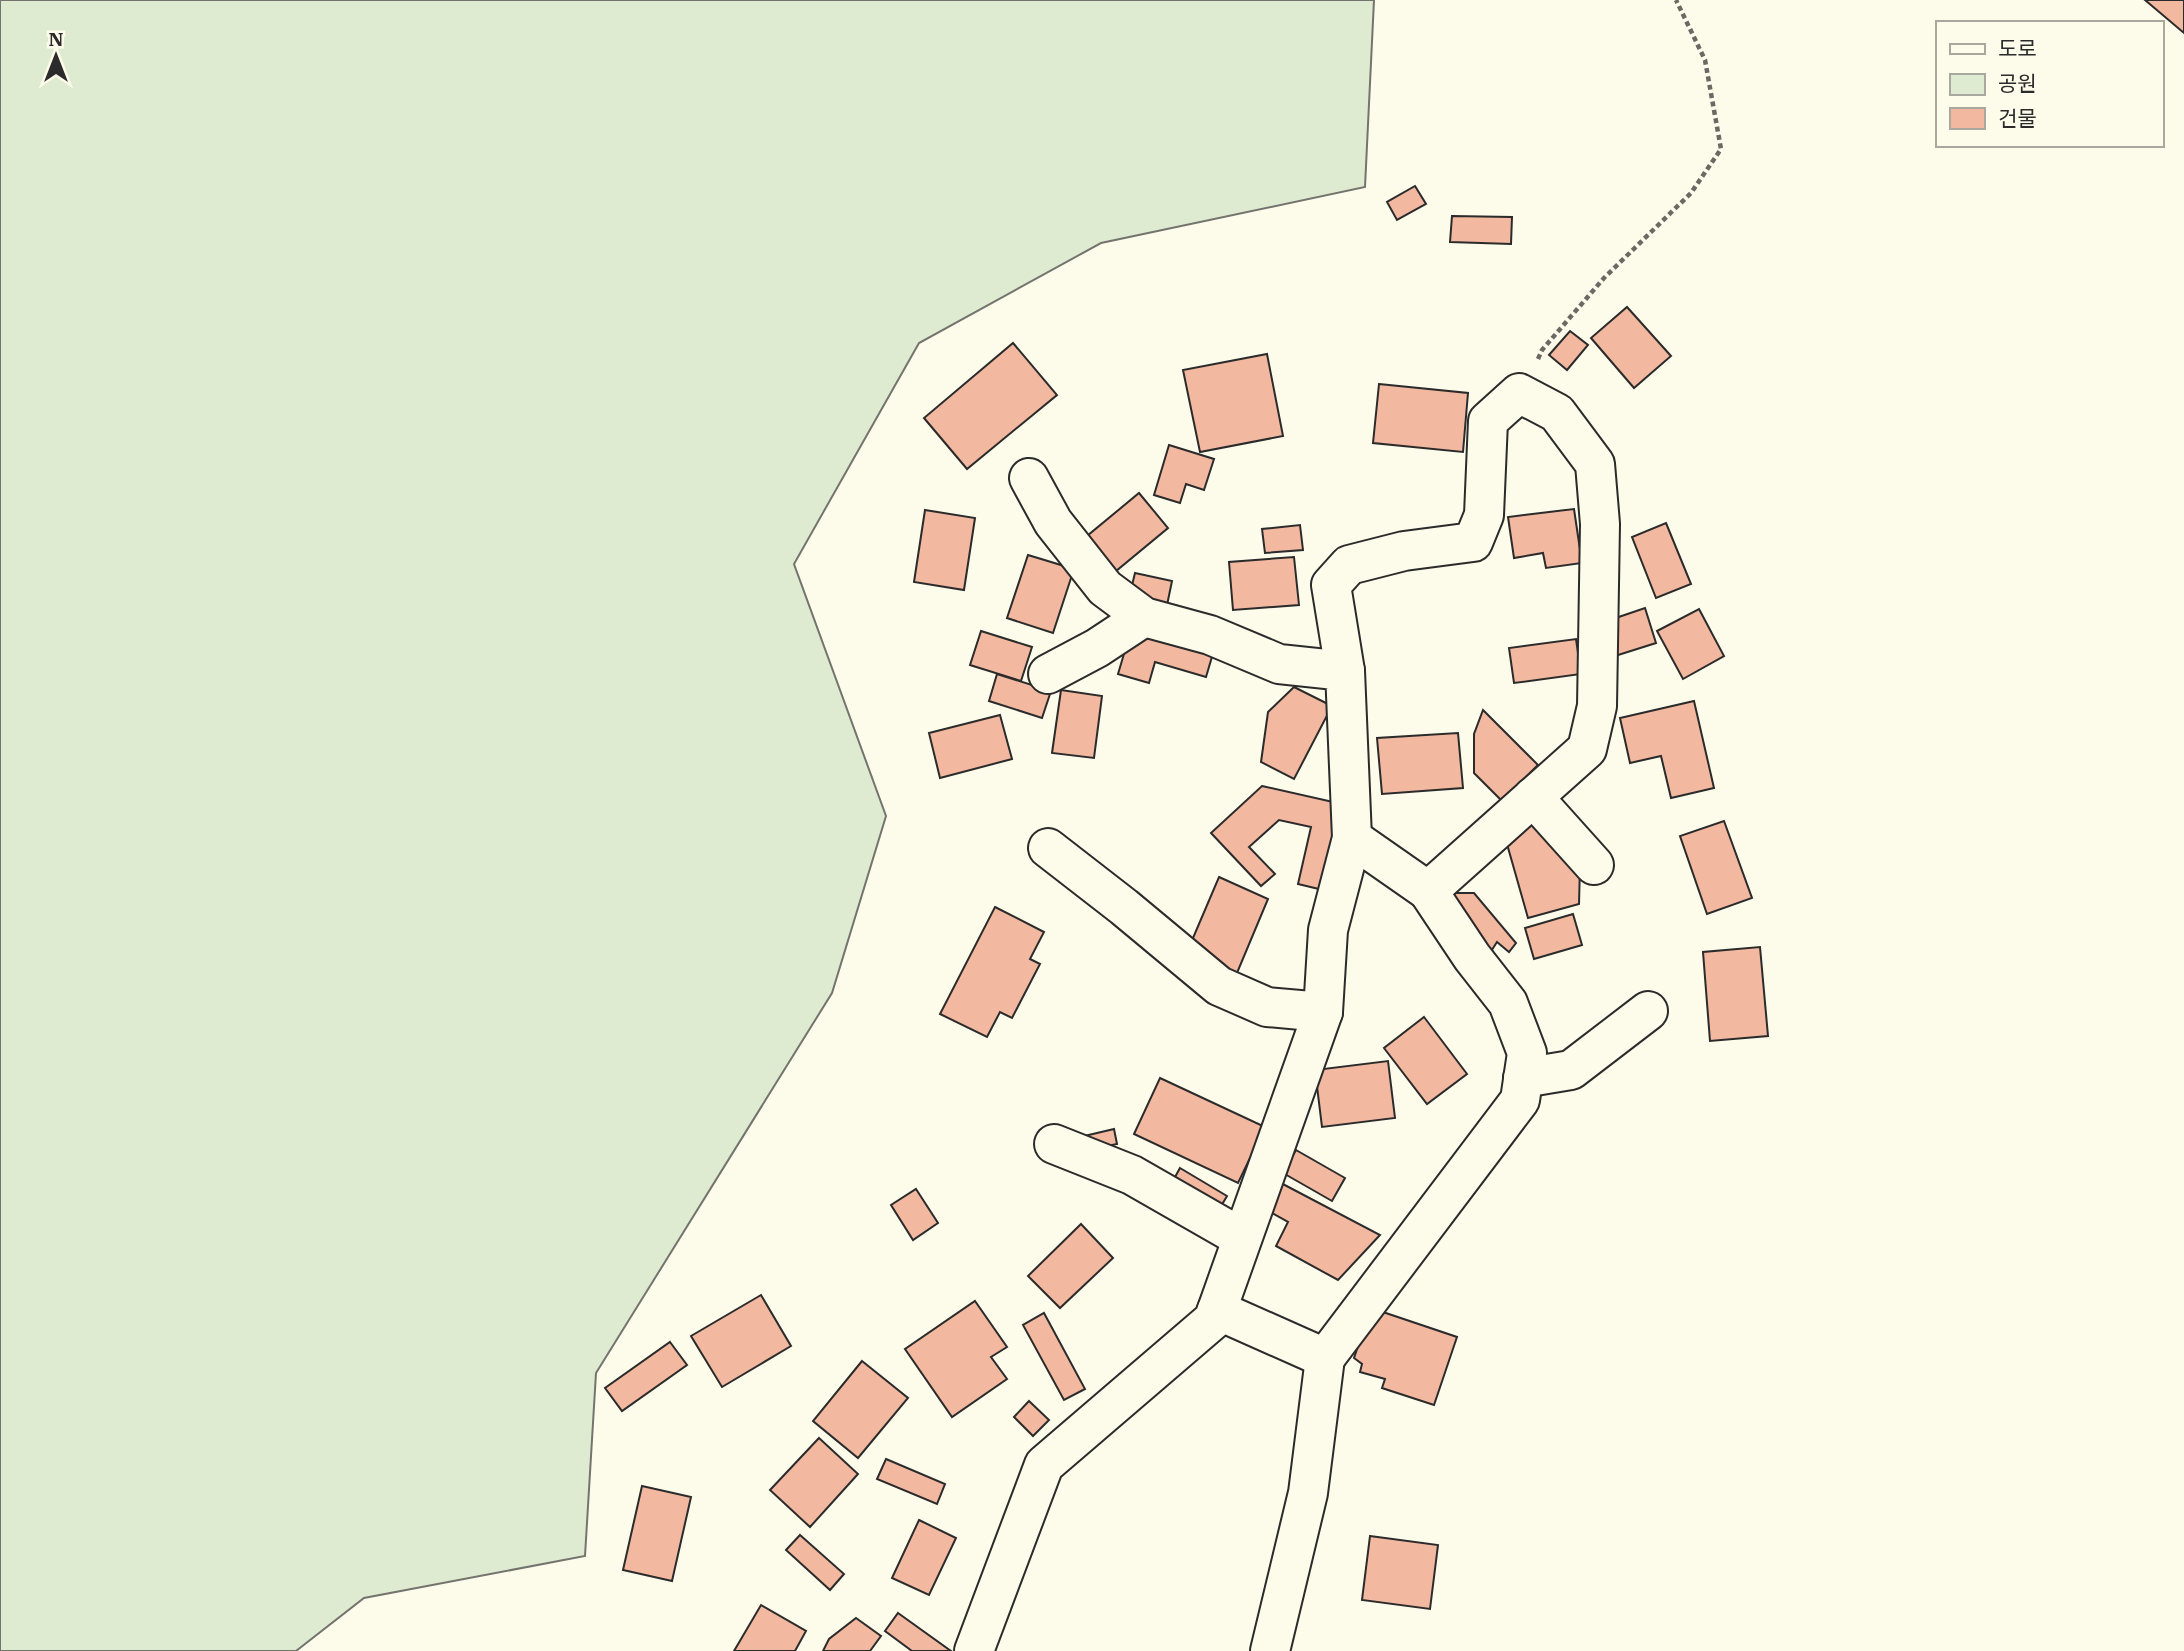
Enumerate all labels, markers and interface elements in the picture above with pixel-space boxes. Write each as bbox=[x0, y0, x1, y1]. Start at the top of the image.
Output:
north arrow bbox=[21, 21, 91, 91]
legend bbox=[1936, 21, 2163, 147]
text: N bbox=[48, 27, 64, 51]
text: 도로 bbox=[1998, 34, 2037, 62]
text: 공원 bbox=[1998, 69, 2037, 97]
text: 건물 bbox=[1998, 104, 2037, 132]

